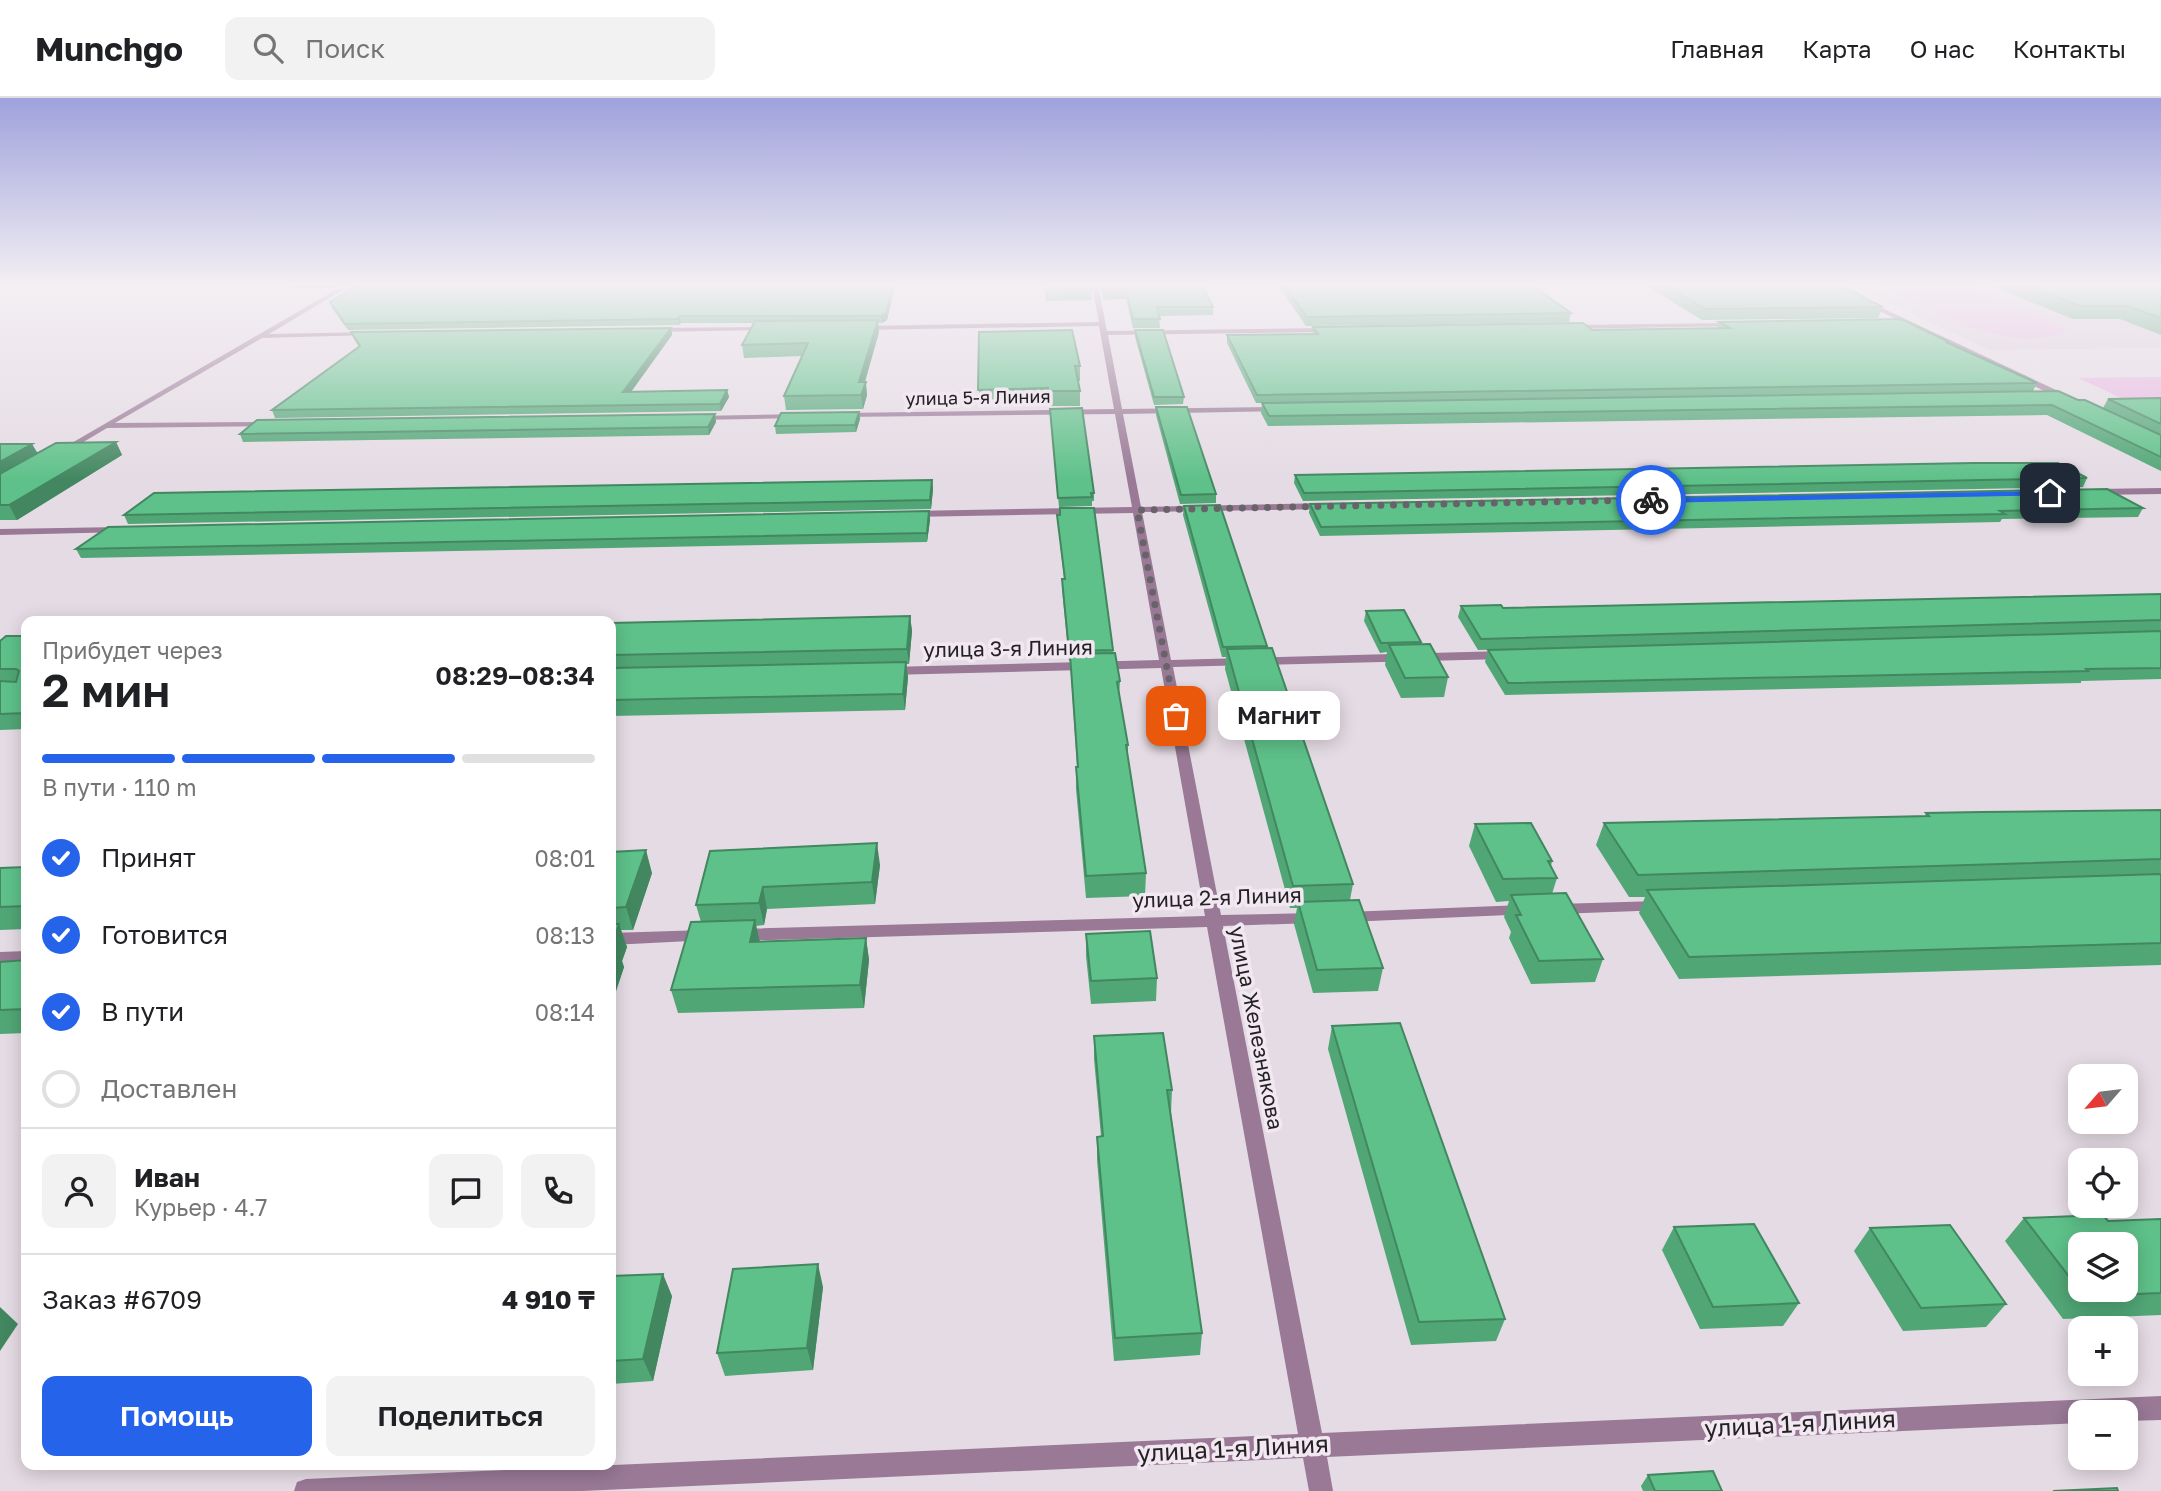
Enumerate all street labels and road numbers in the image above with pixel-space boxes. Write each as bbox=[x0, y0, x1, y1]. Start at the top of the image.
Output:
street label: улица 5-я Линия bbox=[905, 385, 1051, 409]
street label: улица 3-я Линия bbox=[923, 634, 1093, 662]
street label: улица 2-я Линия bbox=[1132, 881, 1302, 913]
street label: улица Железнякова bbox=[1224, 924, 1289, 1132]
street label: улица 1-я Линия bbox=[1704, 1403, 1896, 1442]
street label: улица 1-я Линия bbox=[1137, 1428, 1329, 1467]

